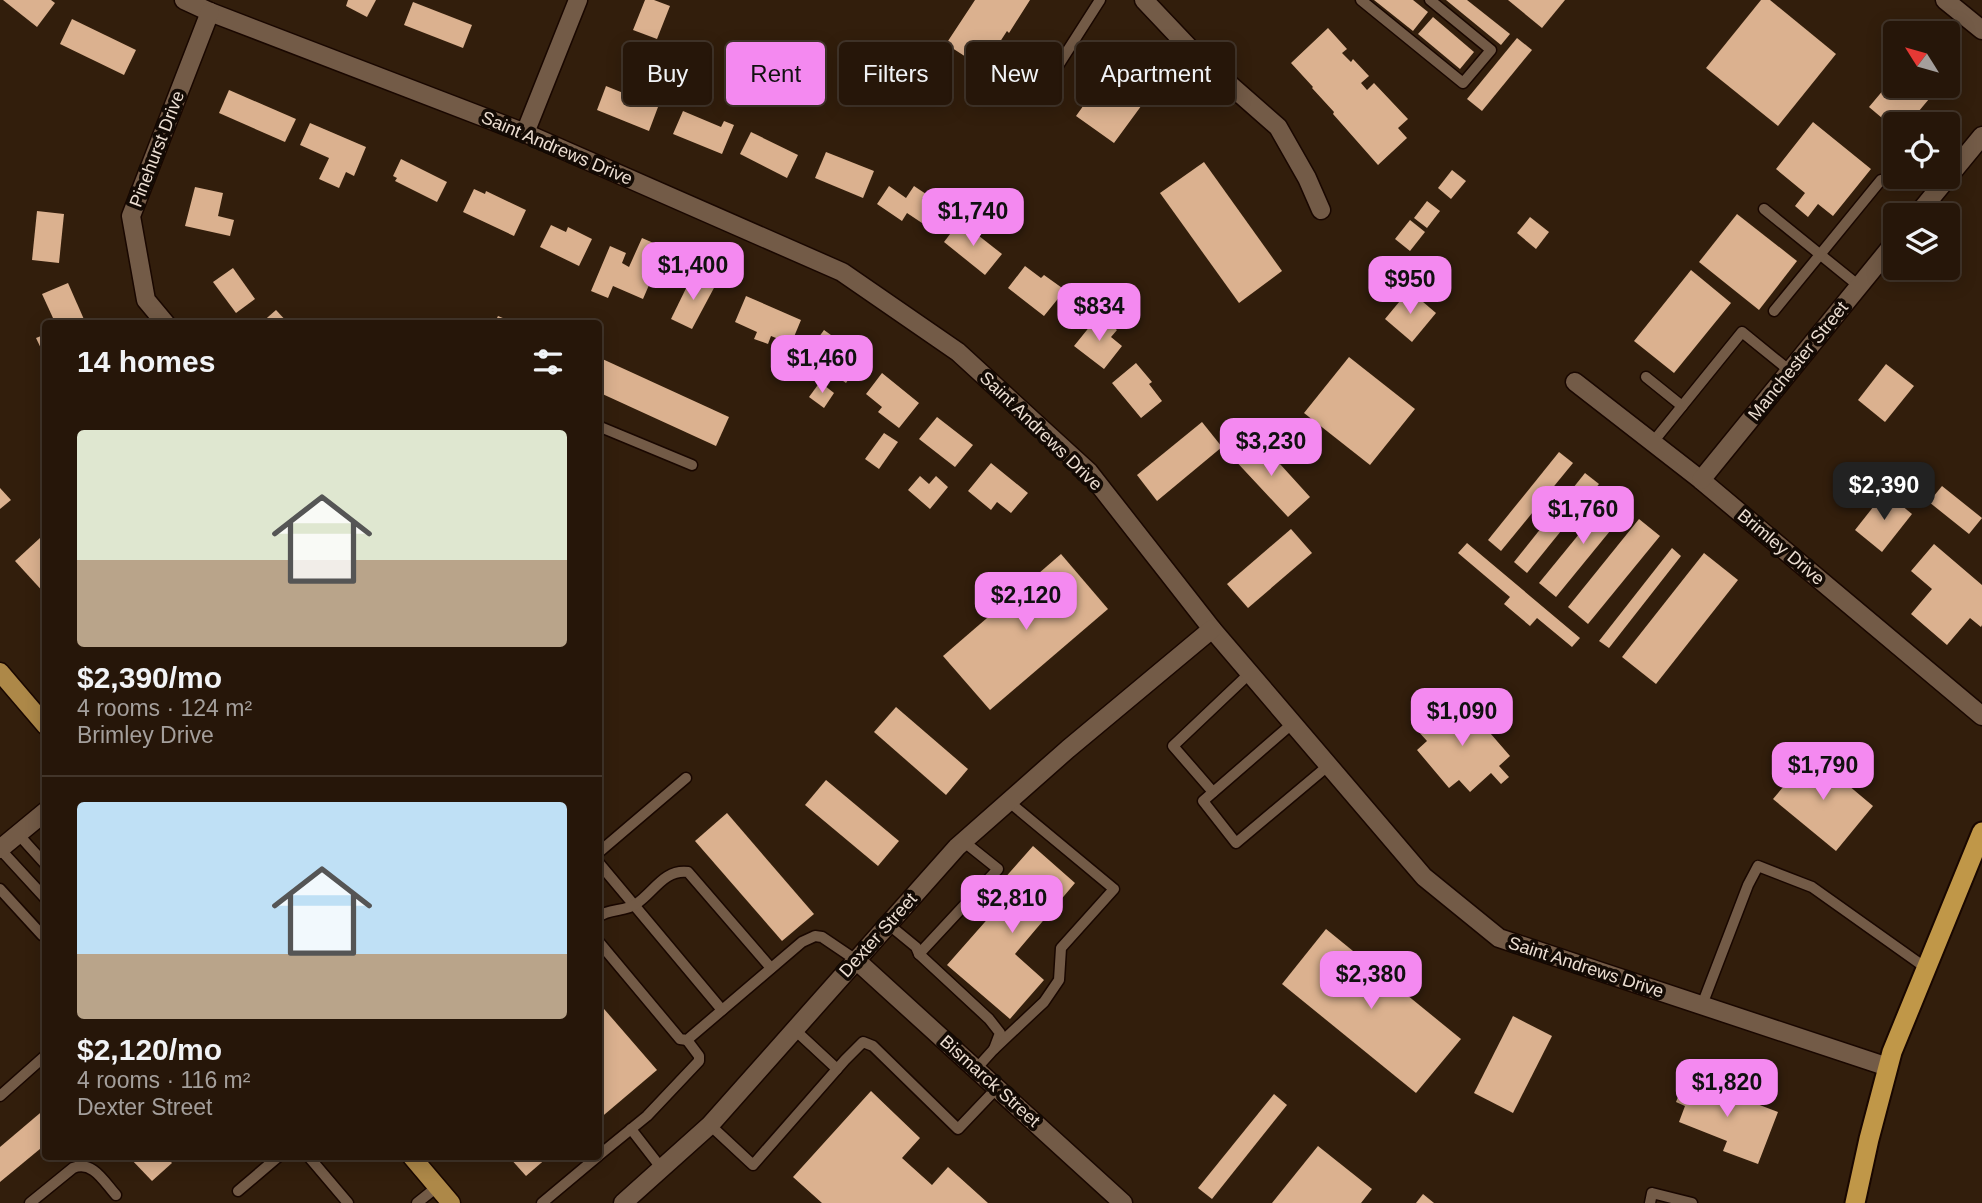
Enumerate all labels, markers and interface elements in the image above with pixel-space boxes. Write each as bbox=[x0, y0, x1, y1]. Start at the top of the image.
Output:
north arrow bbox=[1883, 21, 1960, 98]
map controls bbox=[1883, 21, 1960, 280]
chip: Buy bbox=[623, 42, 712, 105]
chip: Rent bbox=[726, 42, 825, 105]
chip: Filters bbox=[839, 42, 952, 105]
chip: New bbox=[966, 42, 1062, 105]
chip: Apartment bbox=[1076, 42, 1235, 105]
street label: Pinehurst Drive bbox=[126, 88, 188, 210]
street label: Saint Andrews Drive bbox=[478, 107, 636, 189]
button: locate bbox=[1883, 112, 1960, 189]
pin: $1,740 bbox=[916, 188, 1030, 248]
text: $1,740 bbox=[938, 198, 1008, 224]
button: layers bbox=[1883, 203, 1960, 280]
pin: $1,400 bbox=[636, 243, 750, 302]
text: $1,400 bbox=[658, 252, 728, 278]
pin: $950 bbox=[1369, 256, 1451, 316]
text: $950 bbox=[1384, 266, 1436, 292]
pin: $834 bbox=[1058, 284, 1140, 343]
text: $834 bbox=[1073, 293, 1125, 319]
street label: Manchester Street bbox=[1744, 298, 1852, 424]
pin: $1,460 bbox=[765, 336, 879, 395]
icon: filters bbox=[529, 343, 567, 381]
text: 14 homes bbox=[77, 345, 215, 378]
text: $1,460 bbox=[787, 345, 857, 371]
street label: Saint Andrews Drive bbox=[976, 368, 1106, 494]
pin: $3,230 bbox=[1214, 419, 1328, 478]
text: $3,230 bbox=[1236, 428, 1306, 454]
pin: $2,390 bbox=[1827, 462, 1941, 522]
text: $2,390 bbox=[1849, 472, 1919, 498]
icon: home bbox=[259, 476, 385, 602]
pin: $1,760 bbox=[1526, 486, 1640, 546]
text: $1,760 bbox=[1548, 496, 1618, 522]
street label: Brimley Drive bbox=[1734, 505, 1828, 589]
pin: $2,120 bbox=[969, 572, 1083, 632]
text: $2,120 bbox=[991, 582, 1061, 608]
text: $2,390/mo bbox=[77, 661, 222, 694]
pin: $1,090 bbox=[1405, 688, 1519, 748]
text: 4 rooms · 124 m² bbox=[77, 695, 252, 721]
text: $1,090 bbox=[1427, 698, 1497, 724]
text: Brimley Drive bbox=[77, 722, 214, 748]
pin: $1,790 bbox=[1766, 742, 1880, 802]
text: $1,790 bbox=[1788, 752, 1858, 778]
icon: home bbox=[259, 848, 385, 974]
pin: $2,810 bbox=[955, 876, 1069, 935]
text: $2,810 bbox=[977, 885, 1047, 911]
street label: Dexter Street bbox=[835, 889, 921, 981]
street label: Saint Andrews Drive bbox=[1506, 932, 1666, 1002]
pin: $2,380 bbox=[1314, 951, 1428, 1011]
text: $2,380 bbox=[1336, 961, 1406, 987]
street label: Bismarck Street bbox=[936, 1031, 1044, 1131]
text: $2,120/mo bbox=[77, 1033, 222, 1066]
pin: $1,820 bbox=[1670, 1060, 1784, 1119]
text: 4 rooms · 116 m² bbox=[77, 1067, 250, 1093]
text: $1,820 bbox=[1692, 1069, 1762, 1095]
text: Dexter Street bbox=[77, 1094, 213, 1120]

